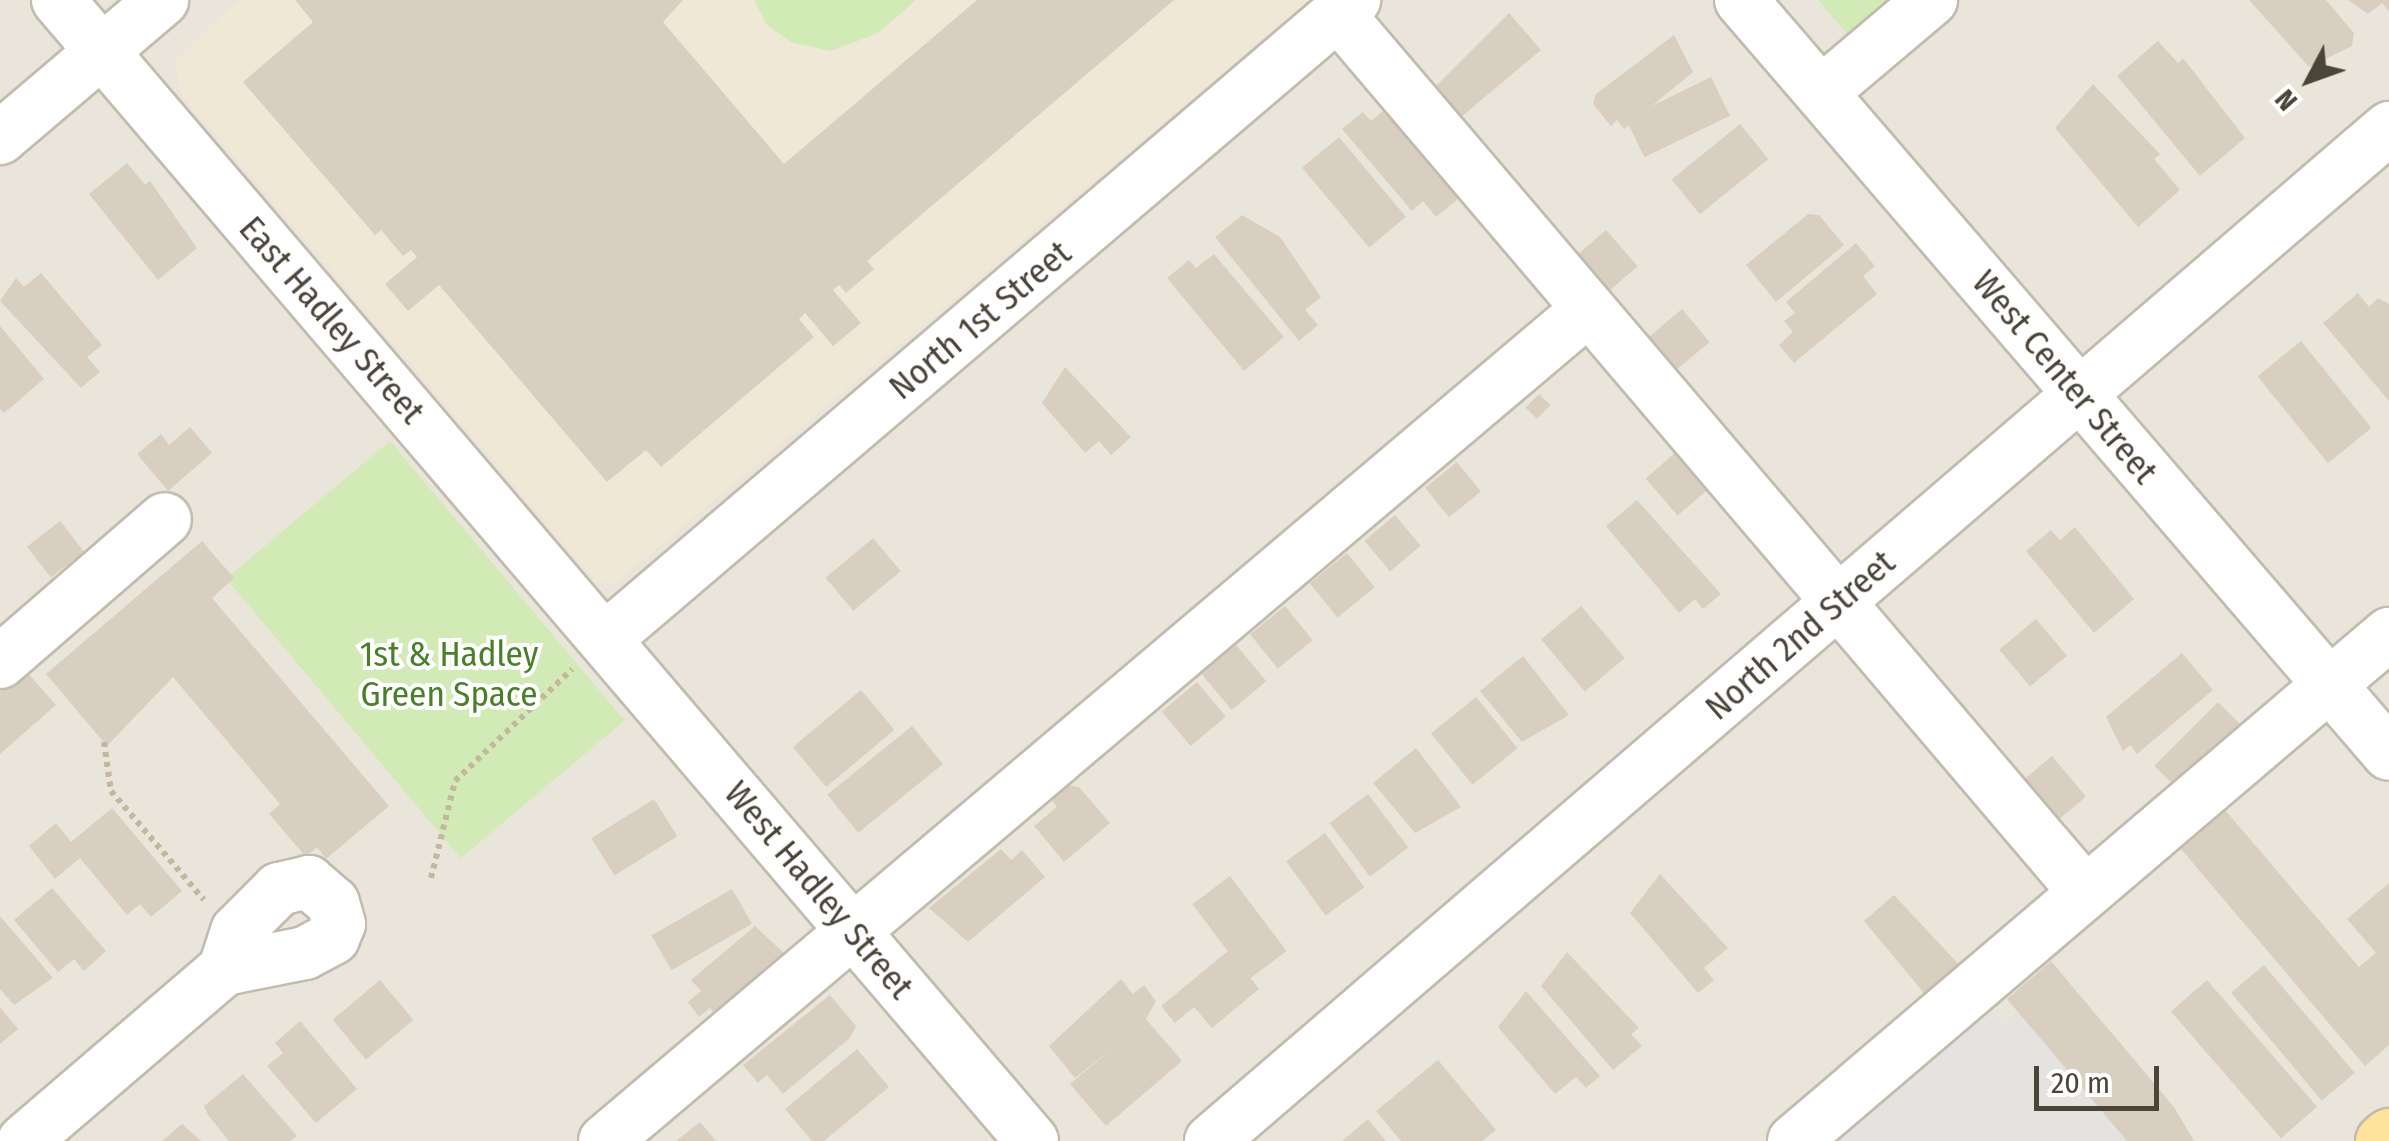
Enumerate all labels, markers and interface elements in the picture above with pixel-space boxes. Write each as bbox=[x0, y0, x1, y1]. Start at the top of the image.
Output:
north arrow bbox=[2259, 30, 2359, 130]
text: N bbox=[2268, 83, 2304, 117]
street label: East Hadley Street bbox=[231, 208, 433, 432]
street label: North 1st Street bbox=[881, 232, 1079, 408]
street label: West Center Street bbox=[1964, 262, 2166, 492]
street label: North 2nd Street bbox=[1697, 541, 1903, 729]
park label: 1st & Hadley Green Space bbox=[360, 633, 538, 715]
street label: West Hadley Street bbox=[716, 773, 922, 1007]
scale bar bbox=[2039, 1046, 2164, 1108]
text: 20 m bbox=[2051, 1065, 2110, 1101]

